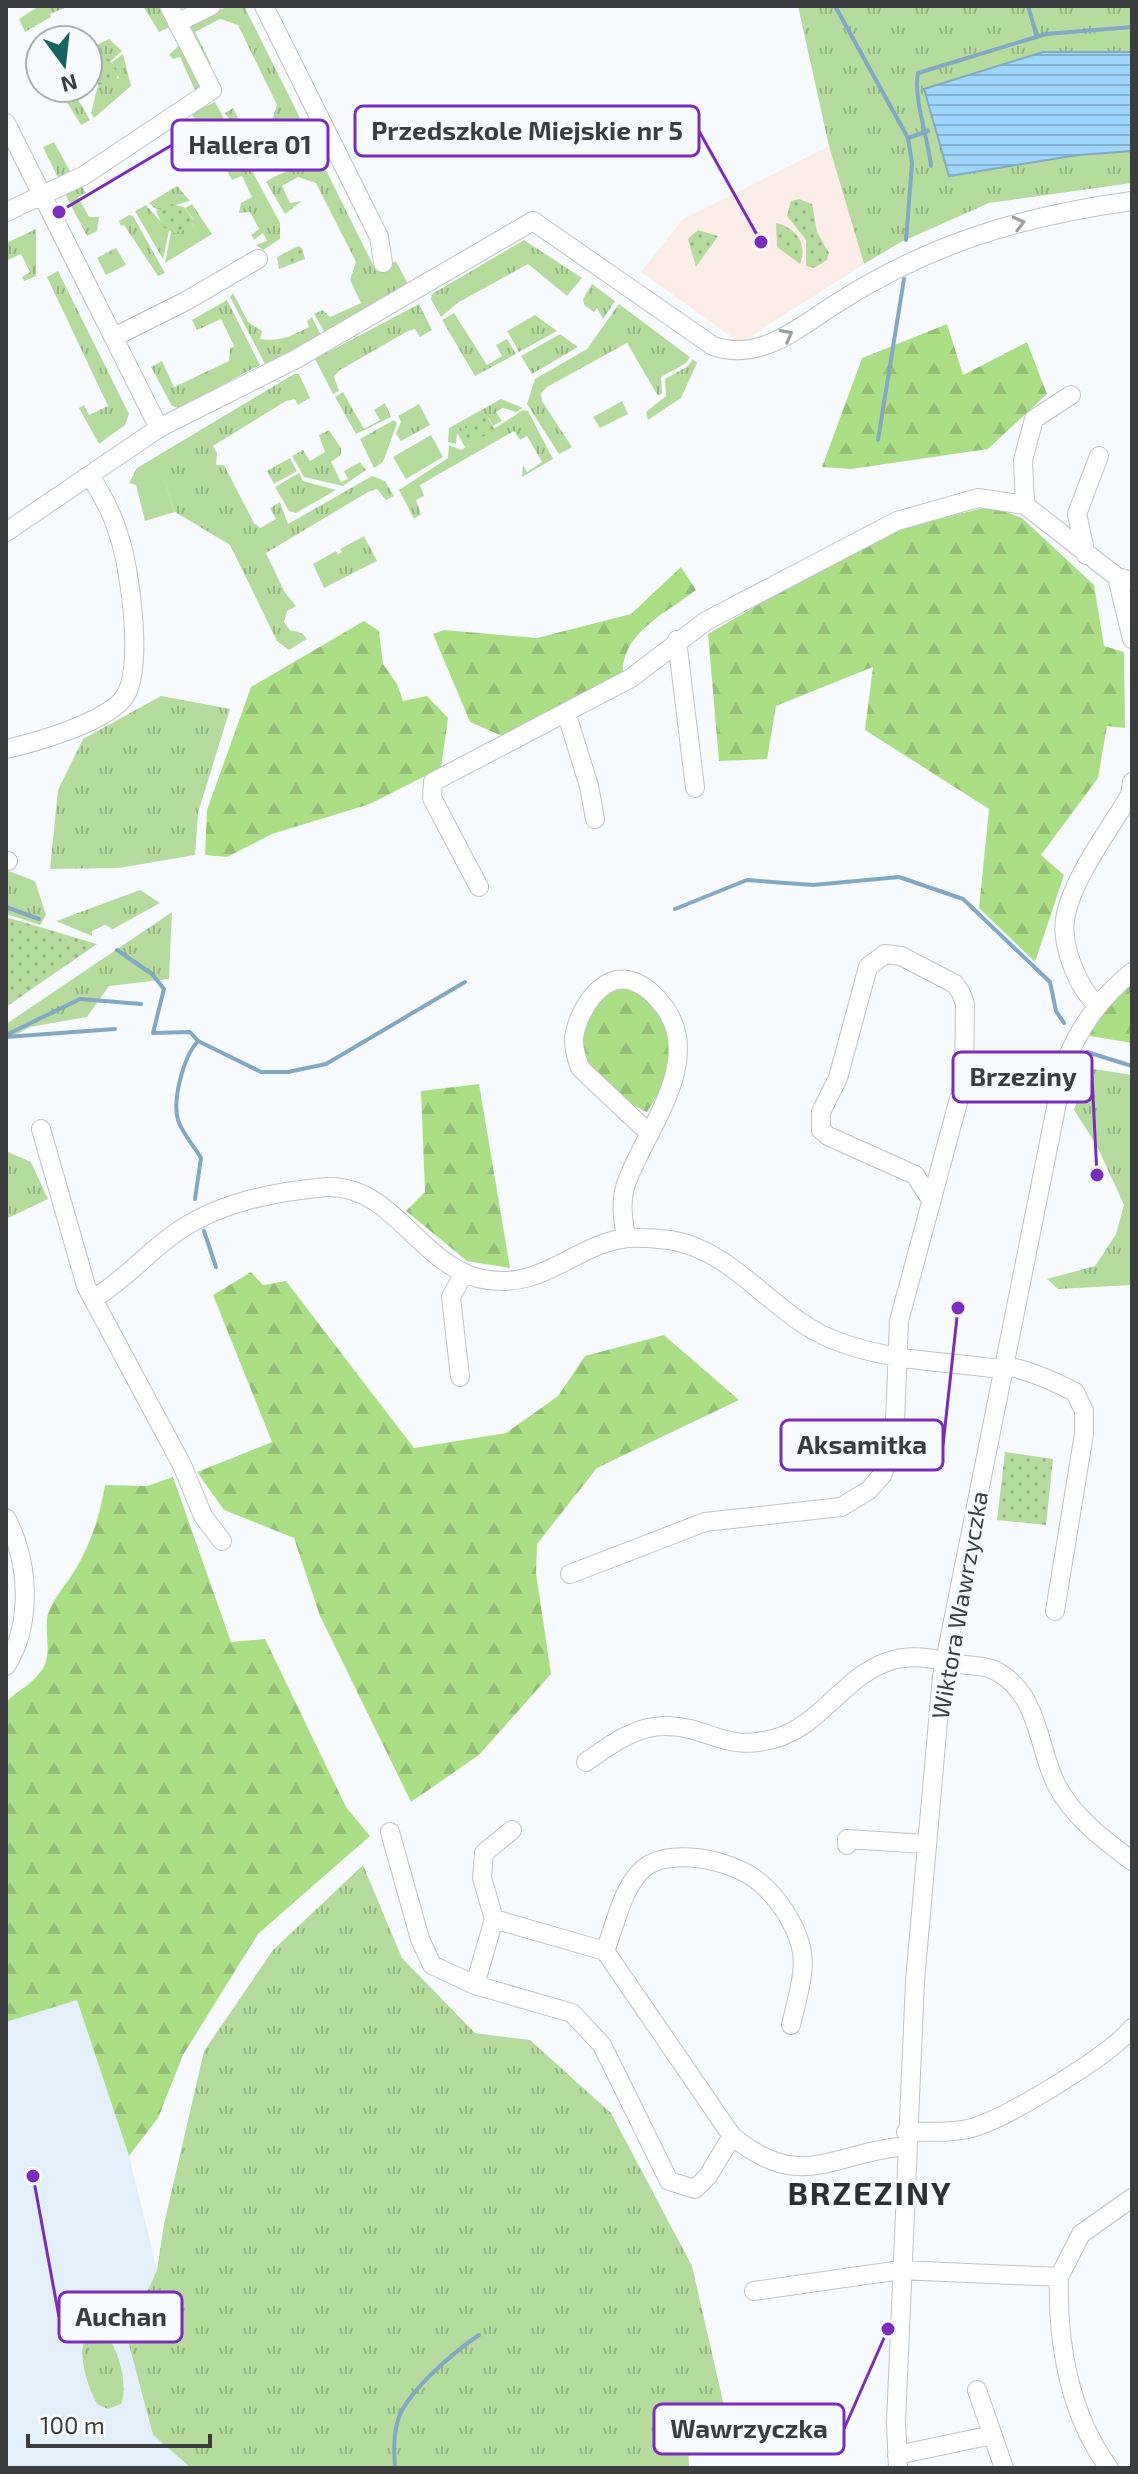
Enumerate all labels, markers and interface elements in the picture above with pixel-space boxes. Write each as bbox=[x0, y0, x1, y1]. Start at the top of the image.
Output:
north arrow bbox=[24, 24, 104, 104]
text: N bbox=[58, 70, 80, 99]
callout: Przedszkole Miejskie nr 5 bbox=[355, 106, 699, 156]
text: Przedszkole Miejskie nr 5 bbox=[371, 114, 683, 145]
callout: Hallera 01 bbox=[172, 120, 328, 170]
text: Hallera 01 bbox=[188, 128, 312, 159]
one-way arrow bbox=[1011, 216, 1025, 232]
one-way arrow bbox=[778, 330, 793, 345]
callout: Brzeziny bbox=[953, 1052, 1092, 1102]
text: Brzeziny bbox=[969, 1060, 1077, 1092]
callout: Aksamitka bbox=[781, 1420, 943, 1470]
text: Aksamitka bbox=[797, 1428, 927, 1459]
street label: Wiktora Wawrzyczka bbox=[925, 1489, 993, 1721]
district label: BRZEZINY bbox=[787, 2173, 953, 2211]
callout: Auchan bbox=[59, 2292, 182, 2342]
text: Auchan bbox=[75, 2300, 167, 2331]
scale bar bbox=[28, 2398, 210, 2448]
callout: Wawrzyczka bbox=[654, 2404, 844, 2454]
text: 100 m bbox=[40, 2410, 105, 2439]
text: Wawrzyczka bbox=[670, 2412, 828, 2444]

